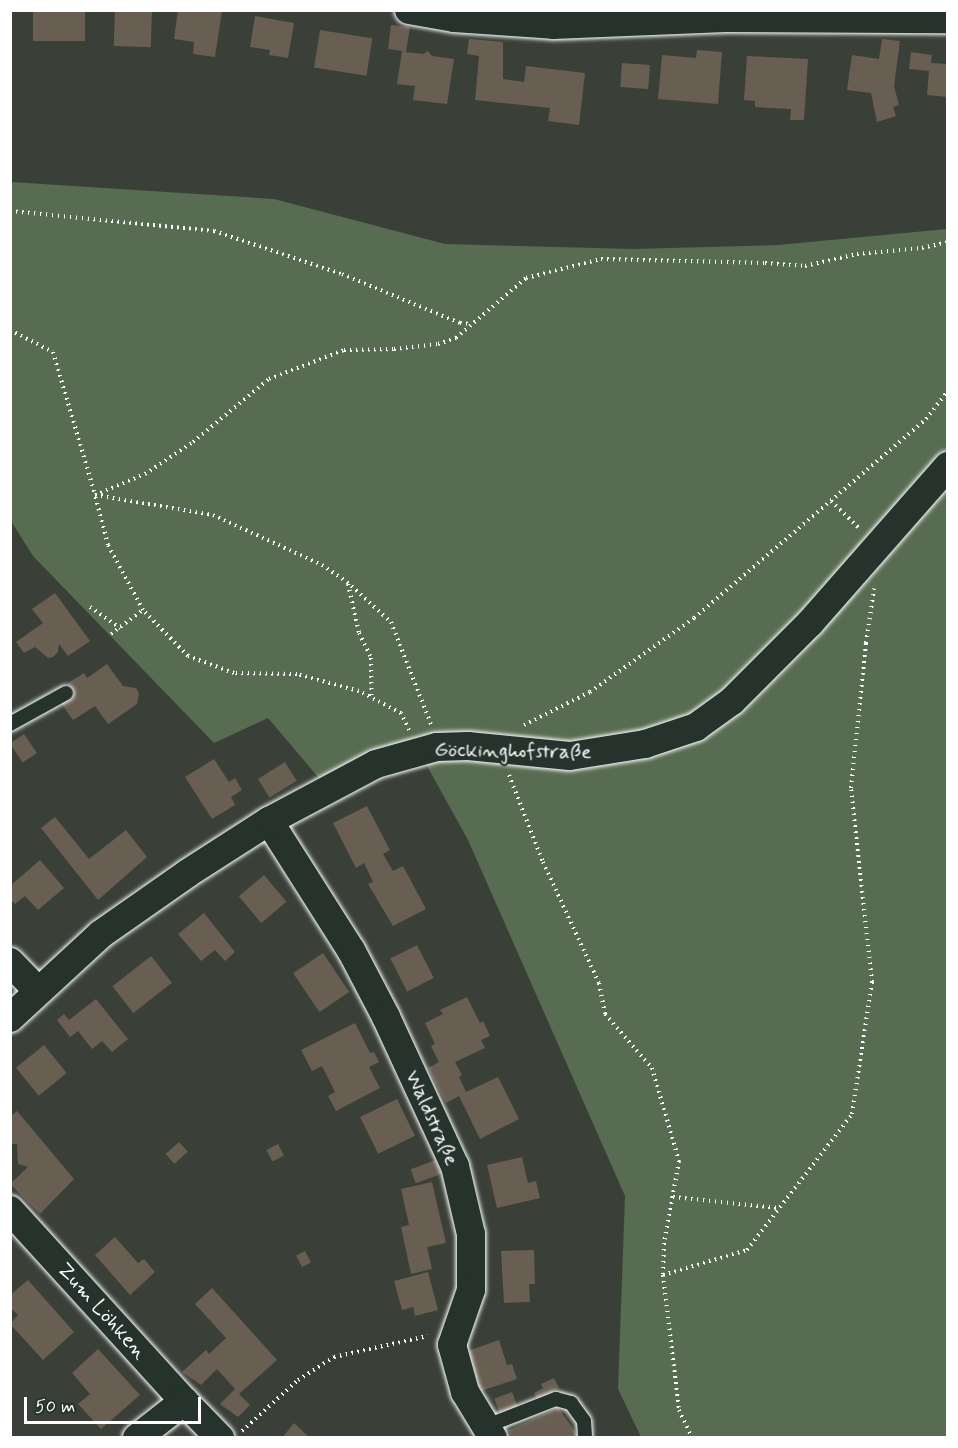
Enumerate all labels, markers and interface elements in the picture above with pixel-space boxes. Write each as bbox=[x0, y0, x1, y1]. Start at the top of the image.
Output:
street label: Göckinghofstraße bbox=[434, 737, 592, 765]
street label: Waldstraße bbox=[400, 1066, 464, 1170]
street label: Zum Löhken bbox=[52, 1257, 152, 1365]
scale bar bbox=[27, 1385, 204, 1423]
text: 50 m bbox=[35, 1395, 75, 1419]

